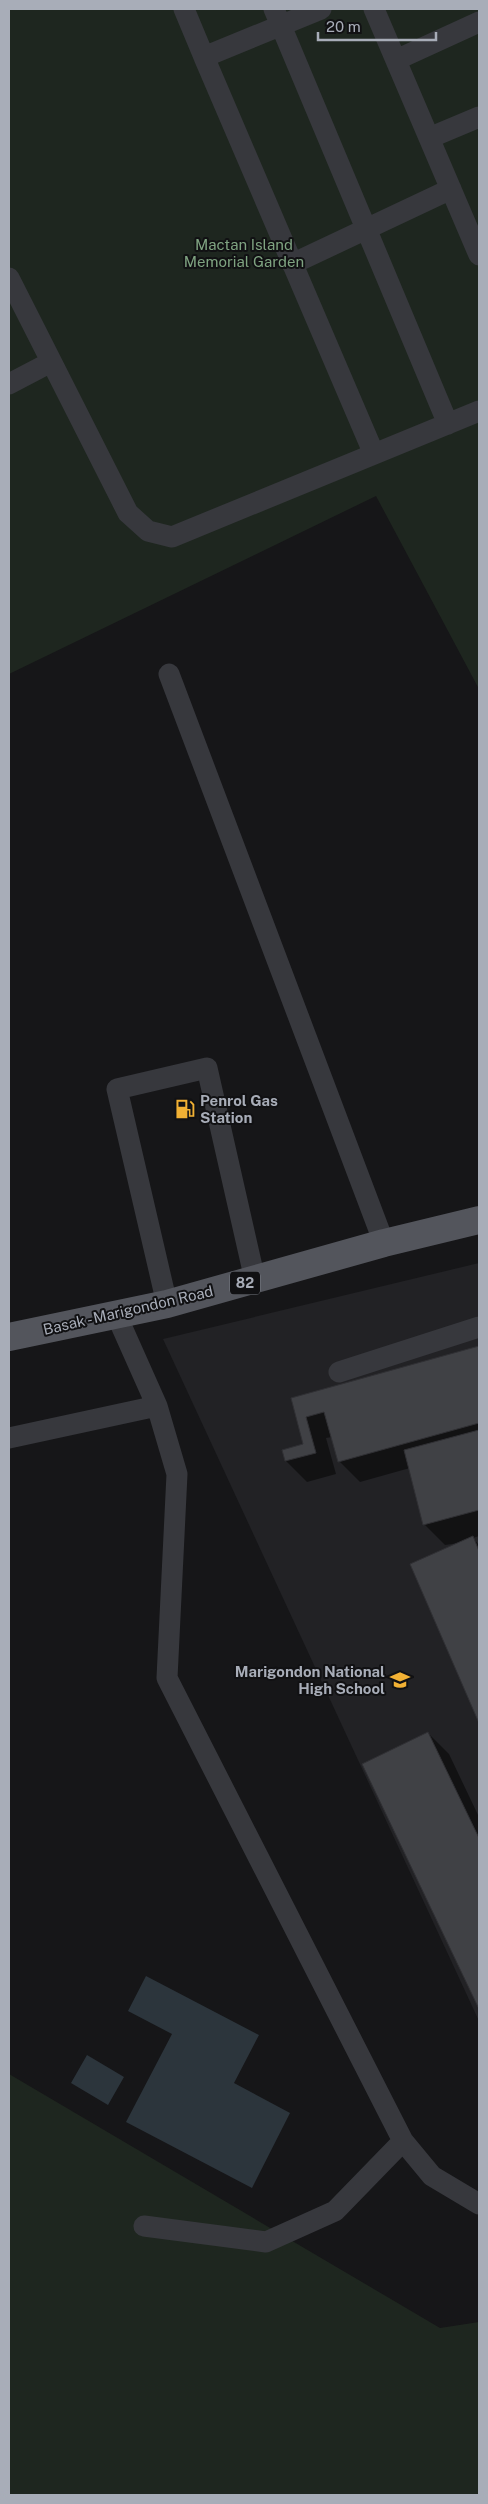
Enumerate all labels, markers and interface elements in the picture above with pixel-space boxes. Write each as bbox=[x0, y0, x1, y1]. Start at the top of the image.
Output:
scale bar bbox=[318, 10, 436, 42]
text: 20 m bbox=[326, 18, 361, 35]
park label: Mactan Island Memorial Garden bbox=[184, 236, 304, 270]
place label: Penrol Gas Station bbox=[200, 1092, 278, 1126]
fuel station icon: Penrol Gas Station bbox=[174, 1098, 196, 1120]
road number: 82 bbox=[230, 1272, 260, 1295]
street label: Basak - Marigondon Road bbox=[41, 1282, 215, 1338]
place label: Marigondon National High School bbox=[235, 1663, 385, 1697]
school or university icon: Marigondon National High School bbox=[389, 1669, 411, 1691]

